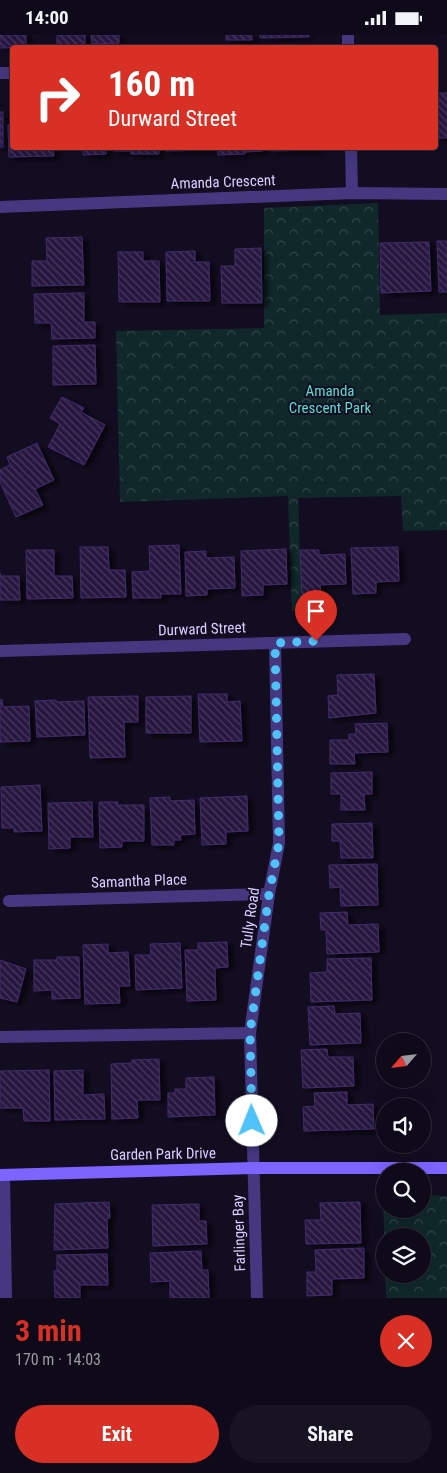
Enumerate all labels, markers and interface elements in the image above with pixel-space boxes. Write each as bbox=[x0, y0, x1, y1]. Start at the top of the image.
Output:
text: 14:00 bbox=[25, 6, 69, 29]
text: 160 m bbox=[108, 64, 195, 105]
icon: right bbox=[25, 65, 90, 130]
text: Durward Street bbox=[108, 106, 237, 131]
street label: Amanda Crescent bbox=[170, 171, 276, 193]
park label: Amanda Crescent Park bbox=[289, 382, 372, 417]
pin bbox=[295, 590, 337, 641]
icon: arrive bbox=[302, 597, 330, 625]
street label: Durward Street bbox=[158, 618, 246, 640]
street label: Samantha Place bbox=[91, 870, 187, 892]
street label: Tully Road bbox=[237, 887, 263, 949]
north arrow bbox=[376, 1033, 431, 1087]
map controls bbox=[376, 1033, 431, 1283]
position arrow bbox=[225, 1094, 277, 1146]
button: sound bbox=[376, 1098, 431, 1153]
street label: Garden Park Drive bbox=[110, 1144, 216, 1164]
button: search bbox=[376, 1163, 431, 1218]
street label: Farlinger Bay bbox=[229, 1194, 249, 1272]
button: layers bbox=[376, 1228, 431, 1283]
text: 3 min bbox=[15, 1313, 82, 1348]
button: close bbox=[380, 1315, 432, 1367]
text: 170 m · 14:03 bbox=[15, 1350, 101, 1369]
button: Exit bbox=[15, 1405, 219, 1463]
button: Share bbox=[229, 1405, 432, 1463]

